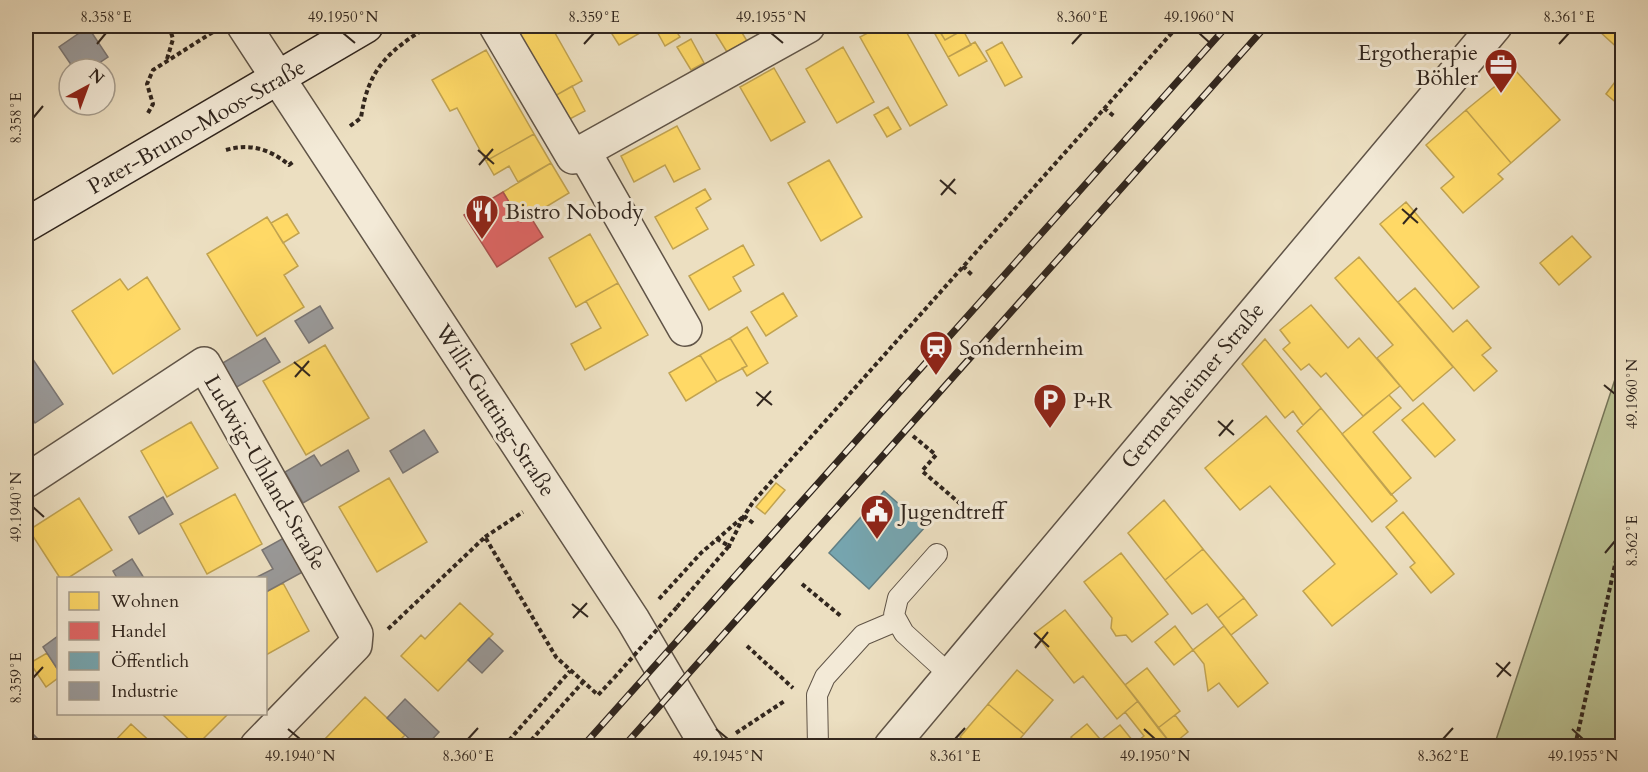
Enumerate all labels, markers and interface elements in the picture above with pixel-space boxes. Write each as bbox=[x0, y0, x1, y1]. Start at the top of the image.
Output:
text: 8.358°E bbox=[80, 7, 132, 27]
text: 49.1950°N bbox=[308, 7, 378, 27]
text: 8.359°E bbox=[568, 7, 620, 27]
text: 49.1955°N bbox=[736, 7, 806, 27]
text: 8.360°E bbox=[1056, 7, 1108, 27]
text: 49.1960°N bbox=[1164, 7, 1234, 27]
text: 8.361°E bbox=[1543, 7, 1595, 27]
place label: Ergotherapie Böhler bbox=[1358, 38, 1479, 93]
office icon: Ergotherapie Böhler bbox=[1483, 47, 1519, 94]
street label: Pater-Bruno-Moos-Straße bbox=[82, 52, 311, 202]
north arrow bbox=[57, 57, 117, 117]
text: N bbox=[84, 64, 109, 89]
text: 8.358°E bbox=[6, 92, 26, 144]
restaurant icon: Bistro Nobody bbox=[464, 193, 500, 240]
place label: Bistro Nobody bbox=[505, 197, 644, 227]
street label: Germersheimer Straße bbox=[1114, 296, 1271, 475]
street label: Willi-Gutting-Straße bbox=[427, 317, 562, 503]
station icon: Sondernheim bbox=[918, 329, 954, 376]
place label: Sondernheim bbox=[959, 333, 1084, 363]
text: 49.1960°N bbox=[1622, 359, 1642, 429]
street label: Ludwig-Uhland-Straße bbox=[197, 369, 333, 576]
parking icon: P+R bbox=[1032, 382, 1068, 429]
place label: P+R bbox=[1073, 386, 1113, 416]
text: 49.1940°N bbox=[6, 472, 26, 542]
public building icon: Jugendtreff bbox=[859, 493, 895, 540]
place label: Jugendtreff bbox=[897, 497, 1008, 527]
text: 8.362°E bbox=[1622, 515, 1642, 567]
legend bbox=[57, 577, 267, 715]
text: Wohnen bbox=[110, 589, 180, 614]
text: Handel bbox=[111, 619, 167, 644]
text: Öffentlich bbox=[111, 649, 189, 674]
text: 8.359°E bbox=[6, 652, 26, 704]
text: Industrie bbox=[111, 679, 178, 704]
text: 49.1940°N bbox=[265, 746, 335, 766]
text: 8.360°E bbox=[442, 746, 494, 766]
text: 49.1945°N bbox=[693, 746, 763, 766]
text: 8.361°E bbox=[929, 746, 981, 766]
text: 49.1950°N bbox=[1120, 746, 1190, 766]
text: 8.362°E bbox=[1417, 746, 1469, 766]
text: 49.1955°N bbox=[1548, 746, 1618, 766]

